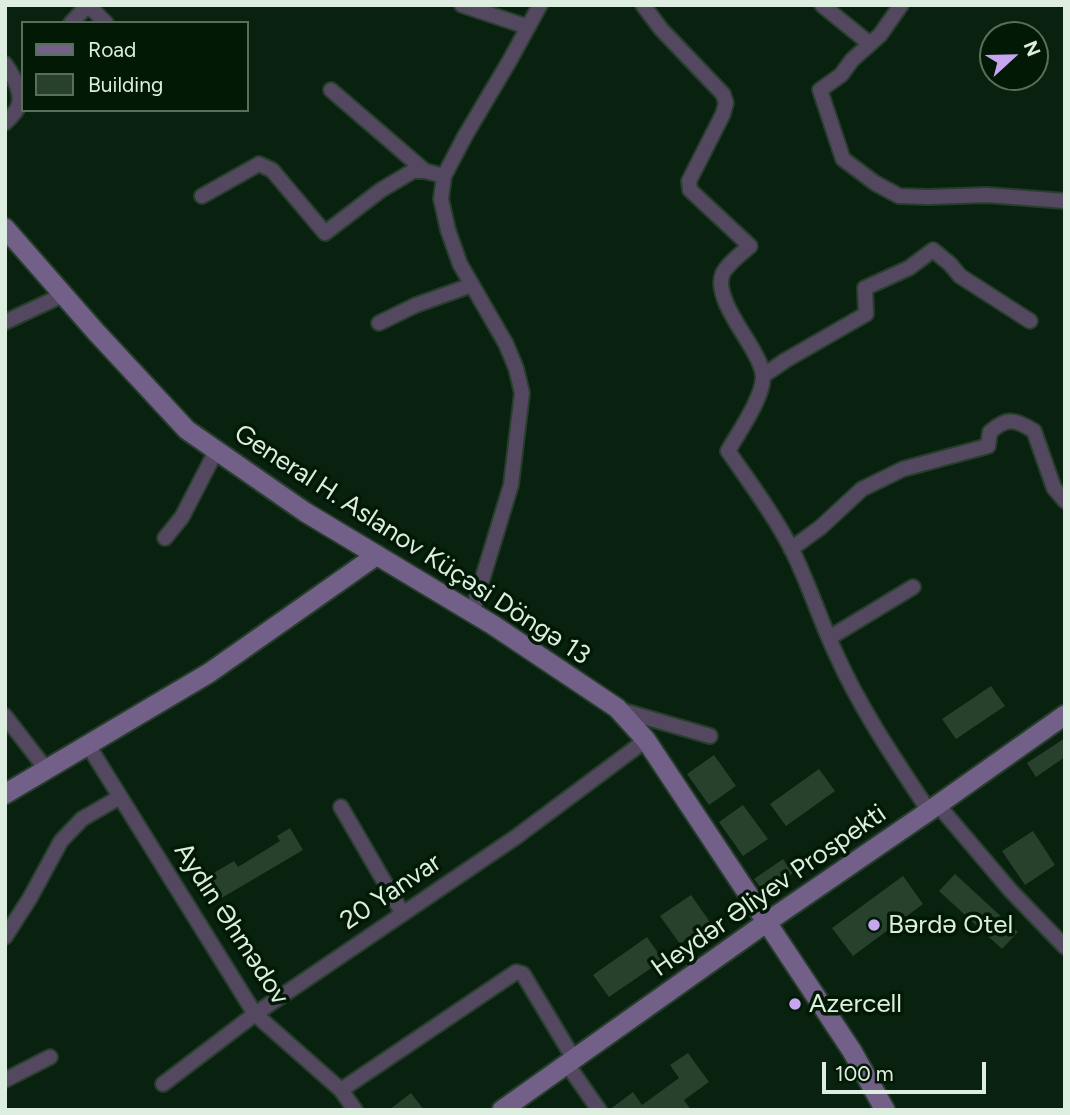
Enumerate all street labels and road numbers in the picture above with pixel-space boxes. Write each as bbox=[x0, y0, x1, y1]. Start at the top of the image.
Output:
street label: General H. Aslanov Küçəsi Döngə 13 bbox=[228, 418, 596, 672]
street label: Heydər Əliyev Prospekti bbox=[646, 798, 892, 984]
street label: Aydın Əhmədov bbox=[167, 837, 295, 1011]
street label: 20 Yanvar bbox=[335, 847, 447, 937]

